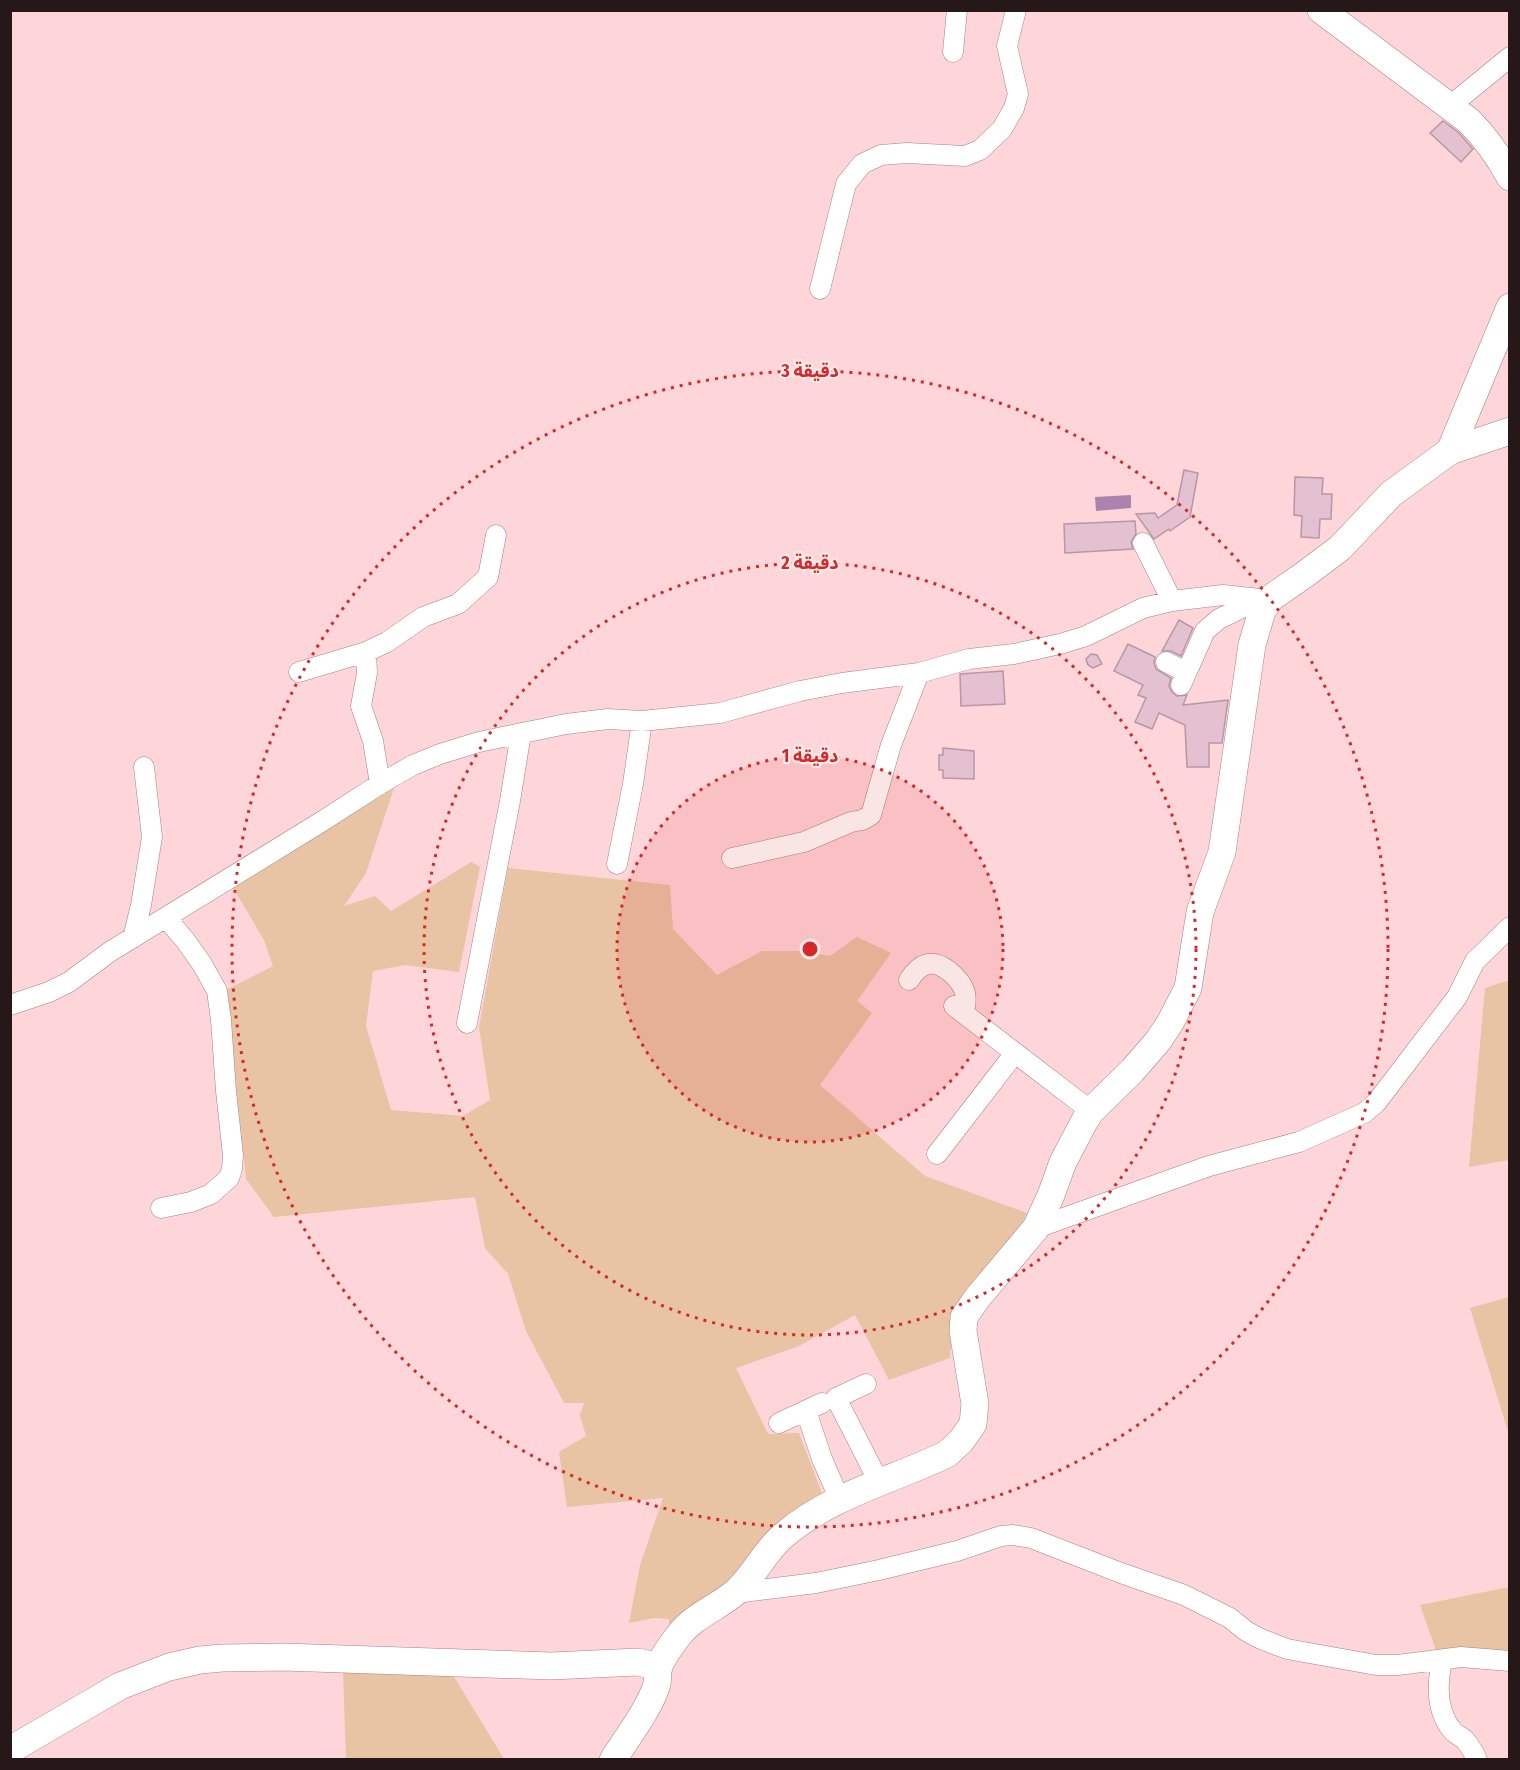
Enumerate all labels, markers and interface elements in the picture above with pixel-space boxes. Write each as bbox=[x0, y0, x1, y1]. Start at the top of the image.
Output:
text: 3 دقيقة bbox=[780, 360, 839, 382]
text: 2 دقيقة bbox=[780, 552, 839, 574]
text: 1 دقيقة bbox=[782, 745, 838, 767]
centre of rings bbox=[800, 939, 820, 959]

